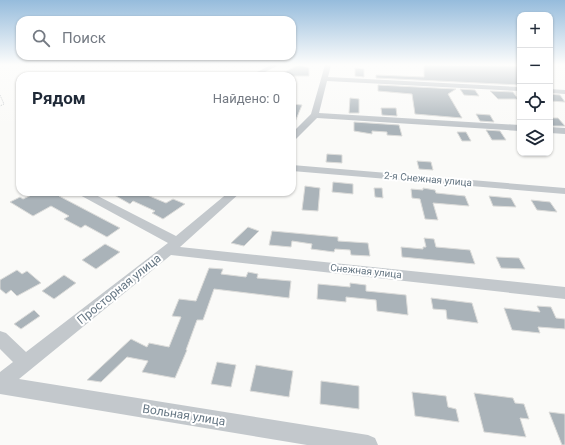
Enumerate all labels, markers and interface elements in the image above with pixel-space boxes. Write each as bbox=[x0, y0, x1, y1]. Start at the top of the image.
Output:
map controls bbox=[517, 12, 553, 156]
button: + bbox=[517, 12, 553, 48]
search box bbox=[16, 16, 296, 60]
icon: search bbox=[30, 27, 52, 49]
text: Поиск bbox=[62, 29, 106, 47]
button: − bbox=[517, 48, 553, 84]
button: locate bbox=[517, 84, 553, 120]
text: Рядом bbox=[32, 88, 86, 108]
text: Найдено: 0 bbox=[213, 91, 280, 106]
button: layers bbox=[517, 120, 553, 156]
street label: 2-я Снежная улица bbox=[384, 170, 472, 188]
street label: Просторная улица bbox=[74, 251, 164, 327]
street label: Снежная улица bbox=[330, 262, 402, 280]
street label: Вольная улица bbox=[142, 402, 226, 428]

